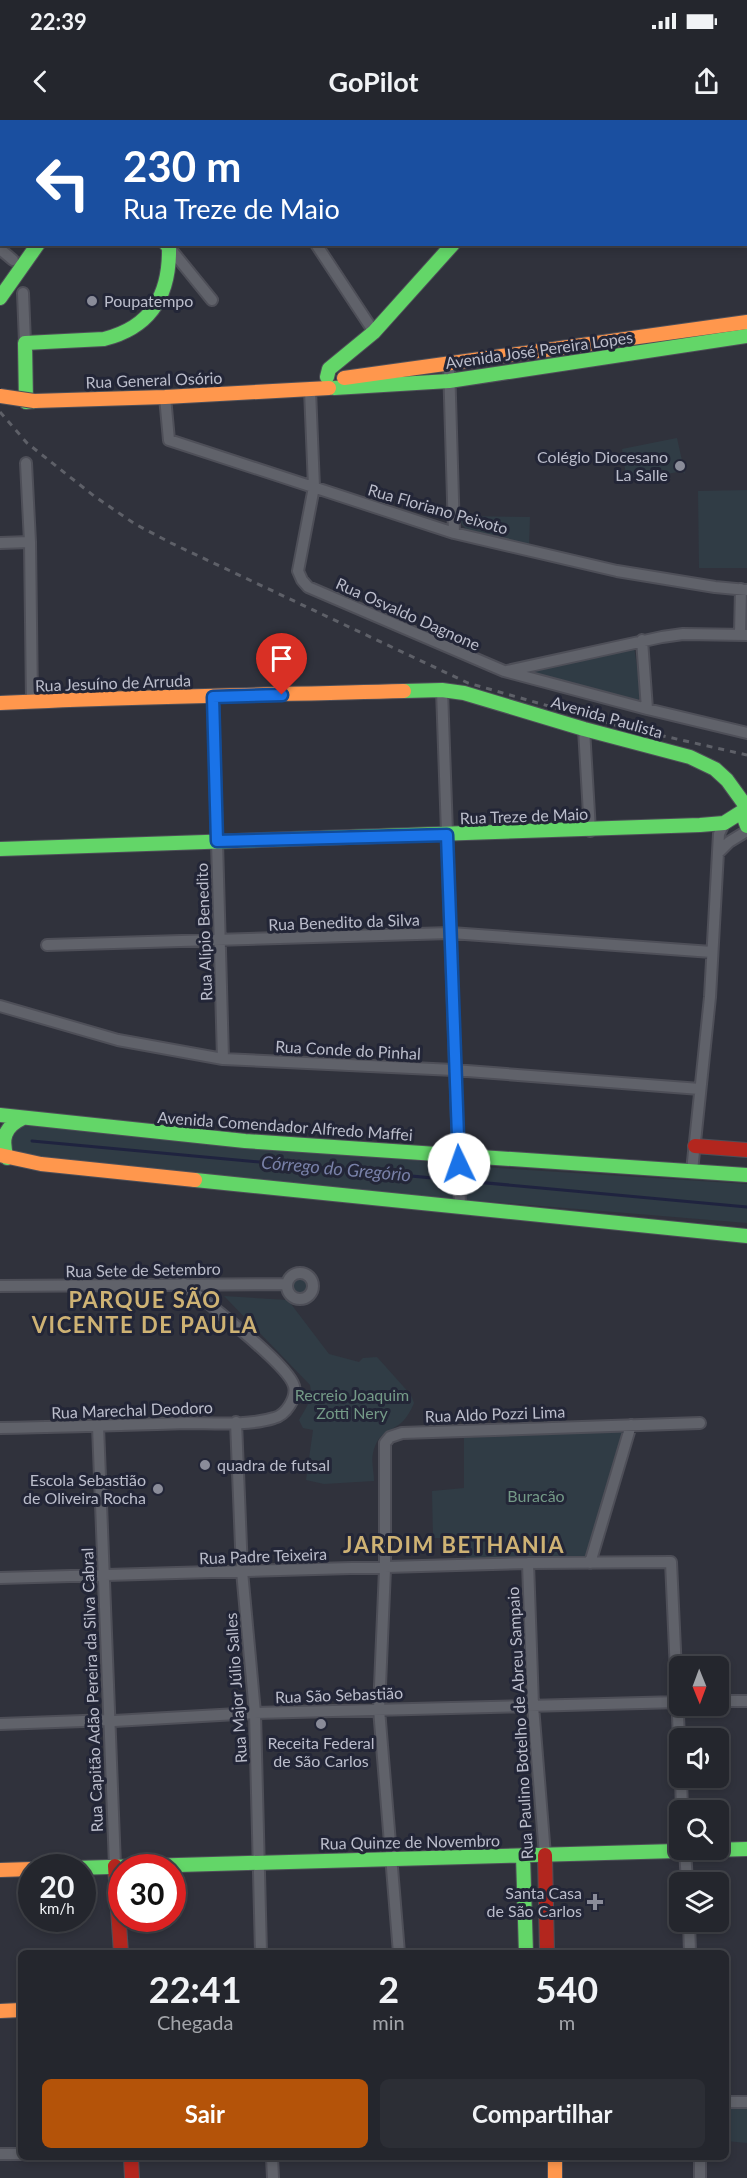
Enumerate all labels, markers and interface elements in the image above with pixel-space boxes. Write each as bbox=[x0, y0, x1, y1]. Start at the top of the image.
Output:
text: 22:39 bbox=[30, 8, 87, 35]
icon: back bbox=[24, 65, 57, 98]
text: GoPilot bbox=[328, 65, 419, 98]
icon: share bbox=[690, 65, 723, 98]
text: 230 m bbox=[123, 141, 241, 191]
icon: left bbox=[24, 144, 102, 222]
text: Rua Treze de Maio bbox=[123, 192, 340, 225]
place label: Poupatempo bbox=[104, 291, 193, 310]
marker: Poupatempo bbox=[85, 294, 99, 308]
street label: Avenida José Pereira Lopes bbox=[444, 327, 634, 372]
street label: Rua General Osório bbox=[85, 368, 223, 391]
place label: Colégio Diocesano La Salle bbox=[537, 447, 668, 484]
marker: Colégio Diocesano La Salle bbox=[673, 459, 687, 473]
street label: Rua Floriano Peixoto bbox=[366, 479, 510, 538]
street label: Rua Osvaldo Dagnone bbox=[333, 573, 483, 654]
pin bbox=[256, 633, 307, 695]
icon: arrive bbox=[265, 642, 298, 675]
street label: Rua Jesuíno de Arruda bbox=[35, 670, 191, 695]
street label: Avenida Paulista bbox=[549, 692, 665, 741]
street label: Rua Treze de Maio bbox=[459, 804, 588, 827]
street label: Rua Alípio Benedito bbox=[192, 863, 215, 1001]
street label: Rua Benedito da Silva bbox=[268, 909, 420, 934]
street label: Rua Conde do Pinhal bbox=[275, 1036, 421, 1063]
street label: Avenida Comendador Alfredo Maffei bbox=[157, 1107, 413, 1144]
position arrow bbox=[427, 1132, 491, 1196]
water label: Córrego do Gregório bbox=[260, 1151, 412, 1185]
street label: Rua Sete de Setembro bbox=[65, 1259, 221, 1280]
district label: PARQUE SÃO VICENTE DE PAULA bbox=[31, 1286, 258, 1338]
park label: Recreio Joaquim Zotti Nery bbox=[295, 1385, 409, 1422]
street label: Rua Marechal Deodoro bbox=[51, 1397, 213, 1422]
street label: Rua Aldo Pozzi Lima bbox=[424, 1402, 566, 1425]
place label: quadra de futsal bbox=[217, 1455, 330, 1474]
marker: quadra de futsal bbox=[198, 1458, 212, 1472]
place label: Escola Sebastião de Oliveira Rocha bbox=[23, 1470, 146, 1507]
marker: Escola Sebastião de Oliveira Rocha bbox=[151, 1482, 165, 1496]
park label: Buracão bbox=[507, 1486, 565, 1505]
district label: JARDIM BETHANIA bbox=[343, 1531, 565, 1558]
street label: Rua Padre Teixeira bbox=[199, 1544, 327, 1567]
street label: Rua Capitão Adão Pereira da Silva Cabral bbox=[77, 1547, 106, 1833]
street label: Rua Paulino Botelho de Abreu Sampaio bbox=[503, 1586, 536, 1860]
street label: Rua Major Júlio Salles bbox=[221, 1612, 250, 1764]
north arrow bbox=[669, 1656, 729, 1716]
map controls bbox=[669, 1656, 729, 1932]
street label: Rua São Sebastião bbox=[275, 1683, 403, 1706]
marker: Receita Federal de São Carlos bbox=[314, 1717, 328, 1731]
button: sound bbox=[669, 1728, 729, 1788]
place label: Receita Federal de São Carlos bbox=[267, 1733, 375, 1770]
button: search bbox=[669, 1800, 729, 1860]
street label: Rua Quinze de Novembro bbox=[320, 1830, 500, 1853]
speed limit sign: 30 bbox=[108, 1854, 186, 1932]
text: 20 bbox=[40, 1868, 74, 1904]
button: layers bbox=[669, 1872, 729, 1932]
place label: Santa Casa de São Carlos bbox=[487, 1883, 582, 1920]
marker: Santa Casa de São Carlos bbox=[586, 1893, 604, 1911]
text: km/h bbox=[39, 1899, 75, 1917]
text: 22:41 bbox=[149, 1967, 242, 2011]
text: 2 bbox=[378, 1967, 399, 2011]
text: 540 bbox=[536, 1967, 598, 2011]
text: Chegada bbox=[157, 2010, 233, 2034]
text: min bbox=[372, 2010, 405, 2034]
text: m bbox=[559, 2010, 575, 2034]
button: Sair bbox=[42, 2079, 368, 2148]
button: Compartilhar bbox=[380, 2079, 705, 2148]

